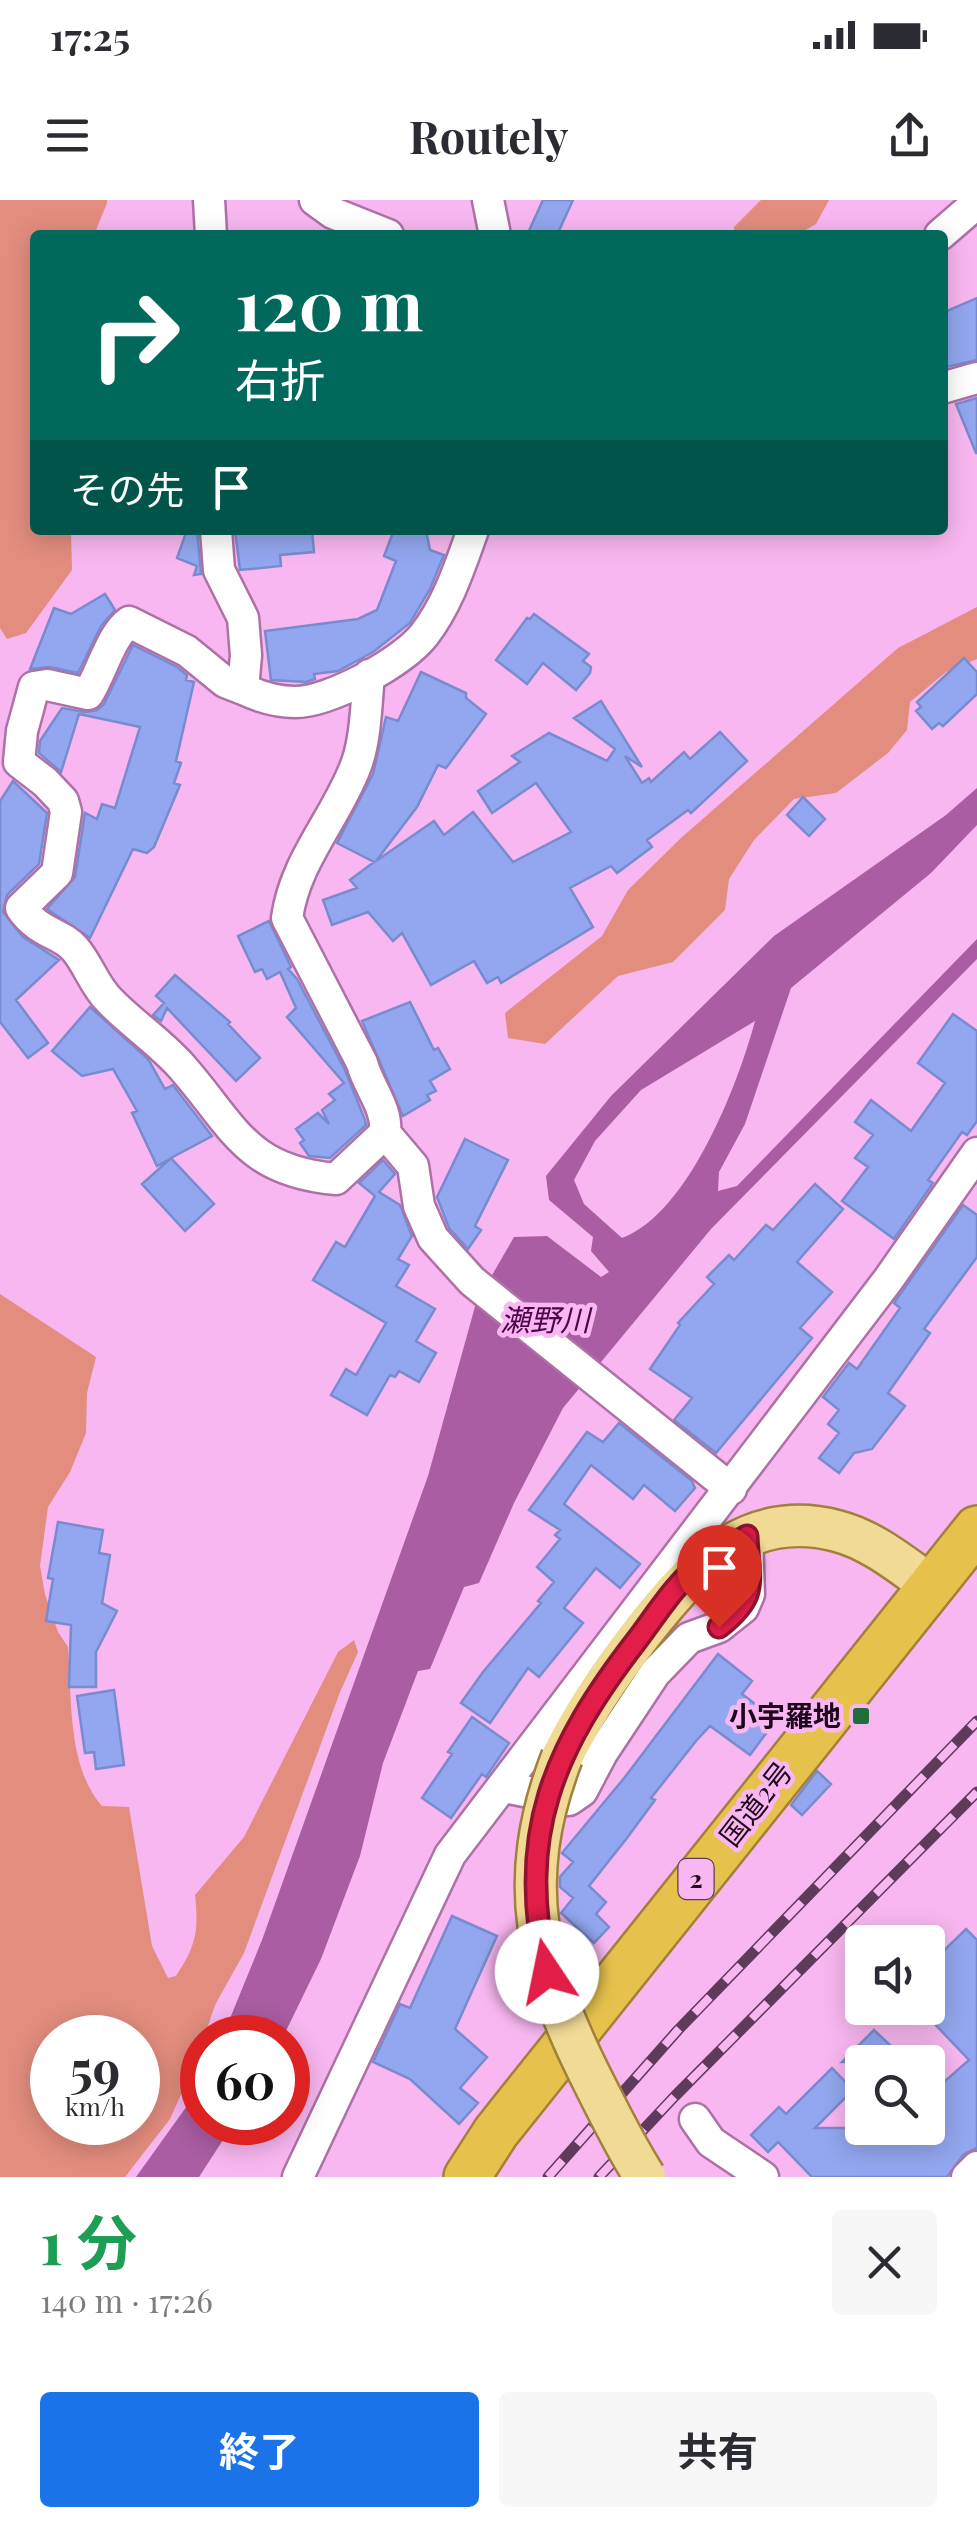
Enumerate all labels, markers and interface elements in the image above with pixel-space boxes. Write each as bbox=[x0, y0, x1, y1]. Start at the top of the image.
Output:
text: 17:25 bbox=[50, 10, 130, 61]
text: Routely bbox=[409, 105, 568, 165]
icon: menu bbox=[40, 108, 95, 163]
icon: share bbox=[882, 108, 937, 163]
text: 120 m bbox=[235, 255, 423, 349]
icon: right bbox=[70, 270, 200, 400]
text: 右折 bbox=[235, 348, 325, 408]
icon: arrive bbox=[204, 460, 259, 515]
text: その先 bbox=[70, 463, 184, 514]
water label: 瀬野川 bbox=[500, 1299, 593, 1339]
pin bbox=[677, 1525, 762, 1628]
icon: arrive bbox=[692, 1540, 747, 1595]
place label: 小宇羅地 bbox=[729, 1696, 841, 1733]
marker: 小宇羅地 bbox=[850, 1705, 872, 1727]
street label: 国道2号 bbox=[710, 1753, 799, 1853]
road number: 2 bbox=[678, 1859, 714, 1899]
position arrow bbox=[495, 1920, 599, 2024]
map controls bbox=[845, 1925, 945, 2145]
button: sound bbox=[845, 1925, 945, 2025]
speed limit sign: 60 bbox=[180, 2015, 310, 2145]
text: 59 bbox=[70, 2034, 120, 2101]
button: search bbox=[845, 2045, 945, 2145]
text: km/h bbox=[65, 2089, 125, 2122]
text: 1 分 bbox=[40, 2200, 137, 2280]
button: close bbox=[832, 2210, 937, 2315]
text: 140 m · 17:26 bbox=[40, 2278, 213, 2321]
button: 終了 bbox=[40, 2392, 479, 2507]
button: 共有 bbox=[499, 2392, 937, 2507]

